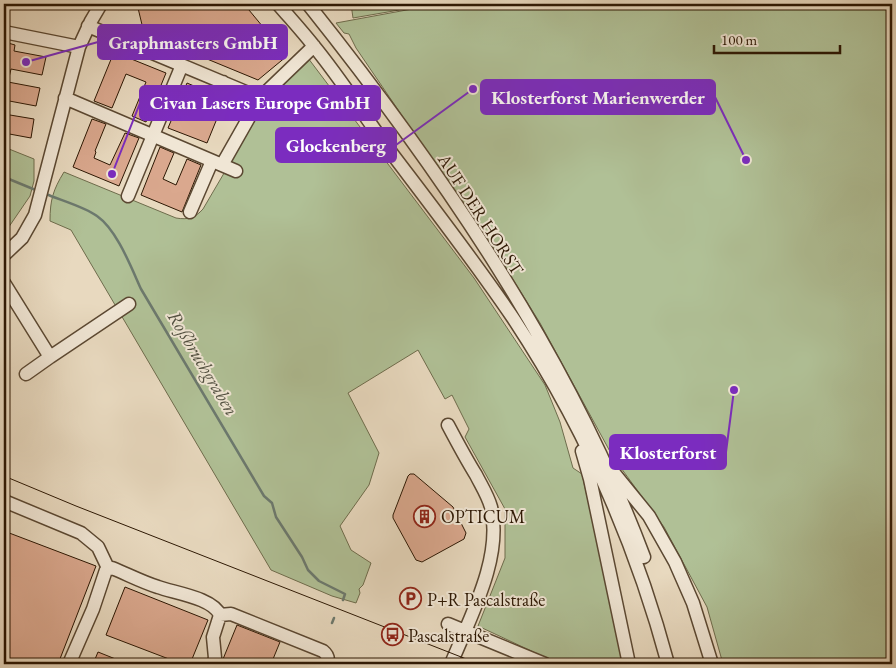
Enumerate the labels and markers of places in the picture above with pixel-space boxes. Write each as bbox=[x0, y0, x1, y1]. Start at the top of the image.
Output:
callout: Graphmasters GmbH bbox=[98, 25, 287, 59]
callout: Klosterforst Marienwerder bbox=[481, 80, 715, 114]
callout: Civan Lasers Europe GmbH bbox=[140, 86, 380, 120]
callout: Glockenberg bbox=[276, 128, 396, 162]
callout: Klosterforst bbox=[610, 435, 726, 469]
building icon: OPTICUM bbox=[413, 504, 437, 528]
place label: OPTICUM bbox=[441, 505, 525, 528]
parking icon: P+R Pascalstraße bbox=[399, 587, 423, 611]
place label: P+R Pascalstraße bbox=[427, 588, 545, 611]
bus stop icon: Pascalstraße bbox=[380, 623, 404, 647]
place label: Pascalstraße bbox=[408, 624, 489, 647]

